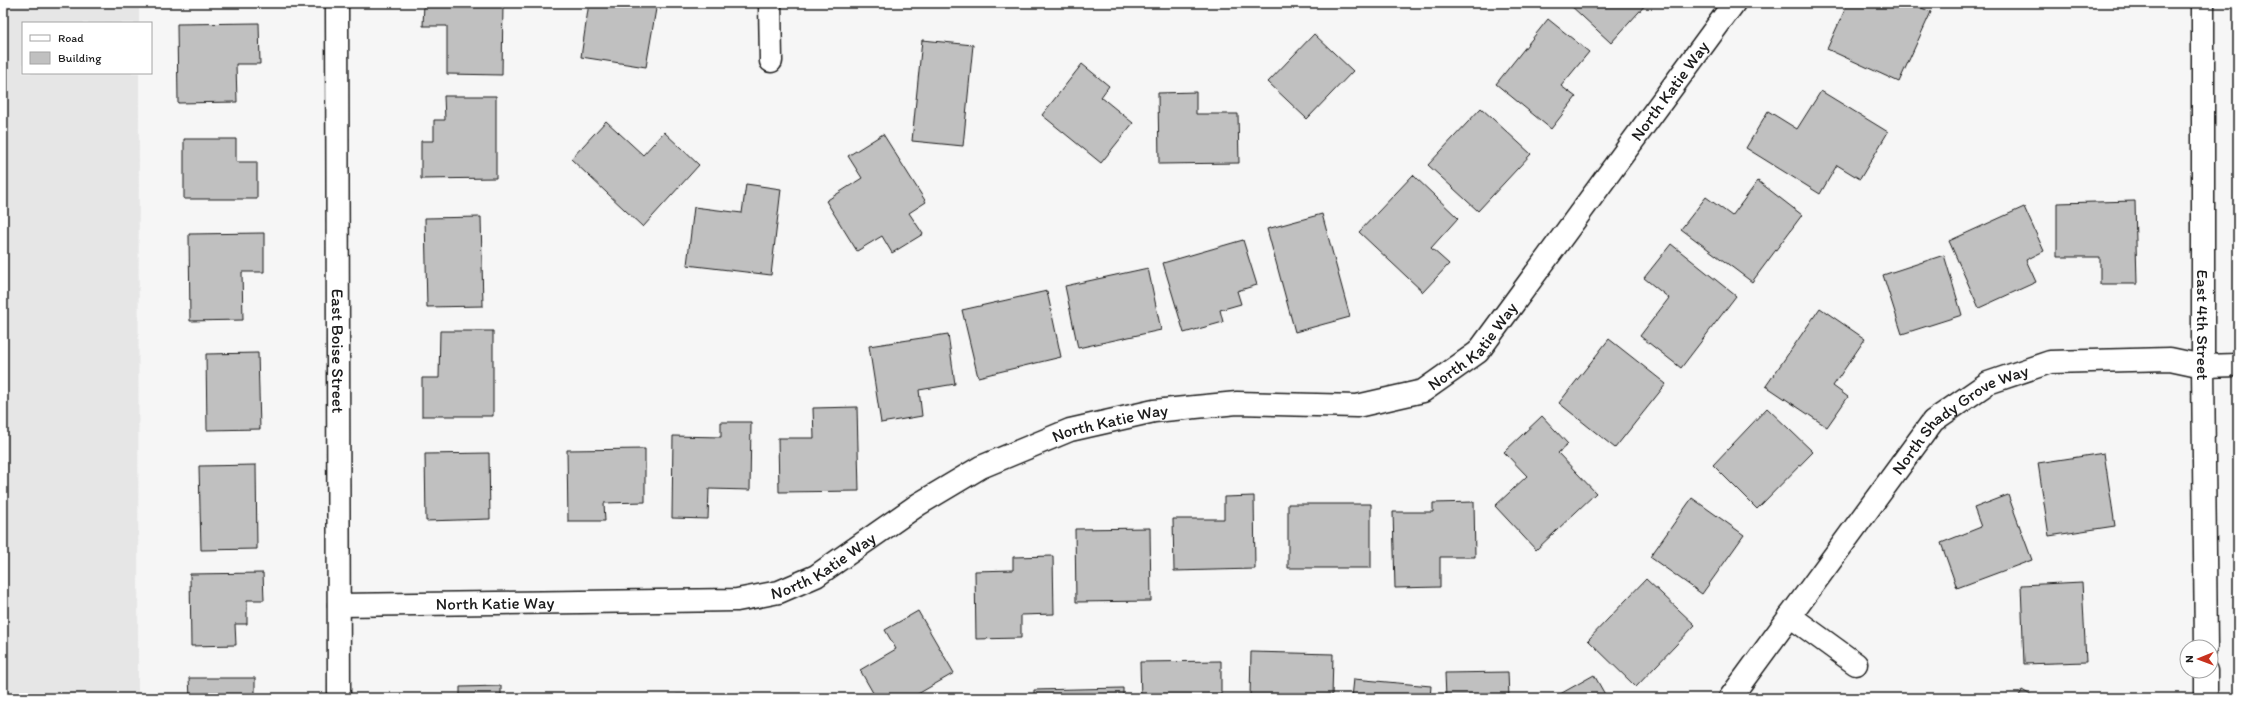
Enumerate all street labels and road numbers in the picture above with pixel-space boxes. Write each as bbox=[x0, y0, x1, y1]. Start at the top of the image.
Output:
street label: North Katie Way bbox=[1626, 37, 1713, 145]
street label: East 4th Street bbox=[2193, 270, 2213, 381]
street label: East Boise Street bbox=[328, 289, 348, 413]
street label: North Katie Way bbox=[1424, 298, 1521, 395]
street label: North Shady Grove Way bbox=[1887, 360, 2031, 478]
street label: North Katie Way bbox=[1049, 400, 1169, 446]
street label: North Katie Way bbox=[769, 528, 879, 603]
street label: North Katie Way bbox=[435, 592, 555, 614]

